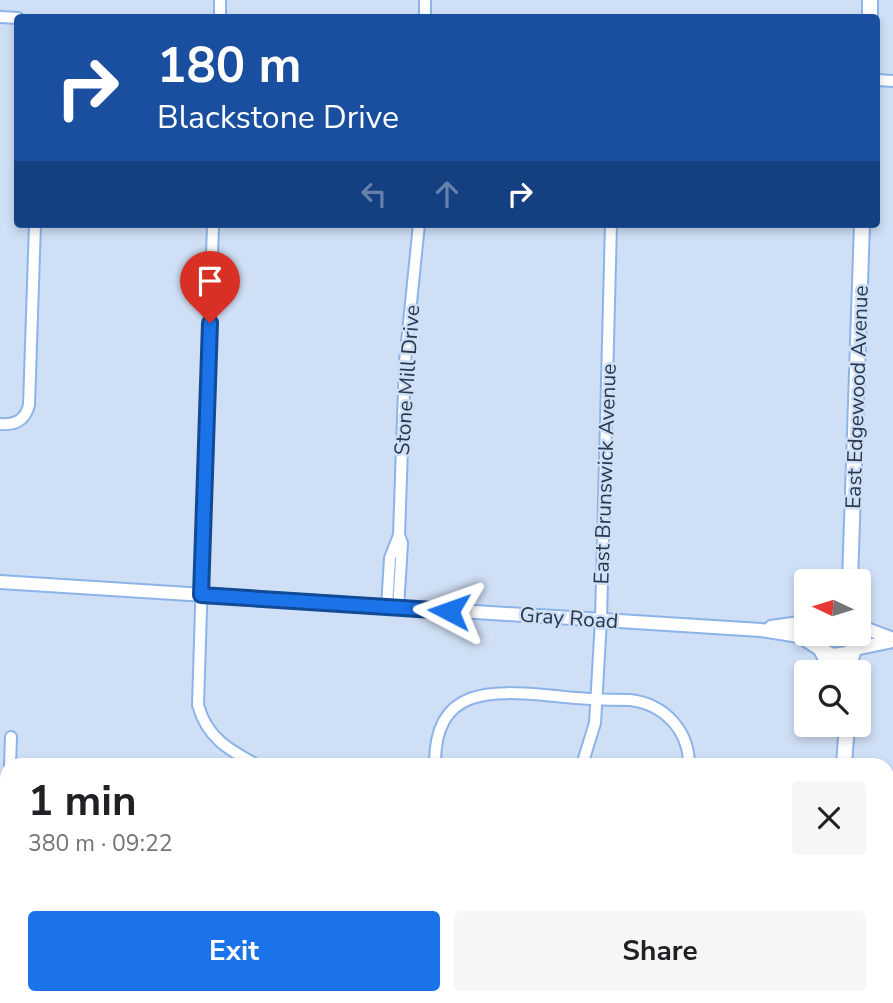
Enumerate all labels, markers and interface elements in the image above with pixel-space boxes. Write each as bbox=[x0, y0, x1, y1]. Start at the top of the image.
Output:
text: 180 m bbox=[157, 32, 301, 99]
icon: right bbox=[42, 42, 133, 133]
text: Blackstone Drive bbox=[157, 96, 399, 139]
icon: left bbox=[355, 175, 393, 213]
icon: ahead bbox=[428, 175, 466, 213]
icon: right bbox=[501, 175, 539, 213]
pin bbox=[180, 251, 240, 323]
icon: arrive bbox=[191, 262, 229, 300]
street label: East Edgewood Avenue bbox=[839, 285, 875, 509]
street label: Stone Mill Drive bbox=[388, 304, 426, 456]
street label: East Brunswick Avenue bbox=[587, 363, 623, 585]
north arrow bbox=[794, 569, 872, 646]
map controls bbox=[794, 569, 871, 737]
position arrow bbox=[412, 574, 486, 648]
street label: Gray Road bbox=[519, 601, 619, 635]
button: search bbox=[794, 660, 871, 737]
text: 1 min bbox=[28, 773, 137, 830]
button: close bbox=[792, 781, 866, 855]
text: 380 m · 09:22 bbox=[28, 828, 173, 859]
button: Exit bbox=[28, 911, 440, 991]
button: Share bbox=[454, 911, 866, 991]

